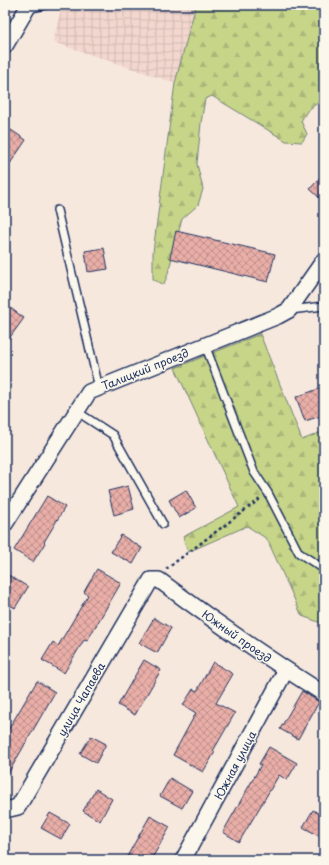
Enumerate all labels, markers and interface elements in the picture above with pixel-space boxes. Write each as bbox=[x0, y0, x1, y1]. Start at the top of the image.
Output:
street label: Талицкий проезд bbox=[99, 344, 191, 394]
street label: Южный проезд bbox=[199, 606, 275, 666]
street label: улица Чапаева bbox=[53, 659, 109, 739]
street label: Южная улица bbox=[210, 728, 260, 802]

